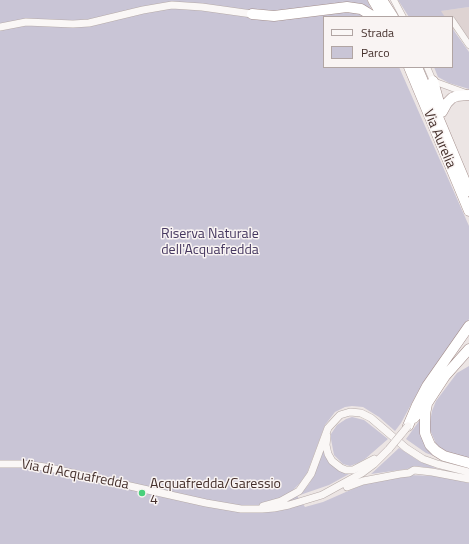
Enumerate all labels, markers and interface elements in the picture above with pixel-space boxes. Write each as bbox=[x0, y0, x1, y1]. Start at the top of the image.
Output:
legend bbox=[323, 16, 453, 68]
text: Strada bbox=[361, 23, 394, 42]
text: Parco bbox=[361, 43, 390, 62]
street label: Via Aurelia bbox=[419, 107, 459, 171]
park label: Riserva Naturale dell'Acquafredda bbox=[161, 227, 259, 260]
street label: Via di Acquafredda bbox=[20, 456, 130, 494]
place label: Acquafredda/Garessio 4 bbox=[150, 477, 281, 510]
marker: Acquafredda/Garessio 4 bbox=[137, 488, 147, 498]

